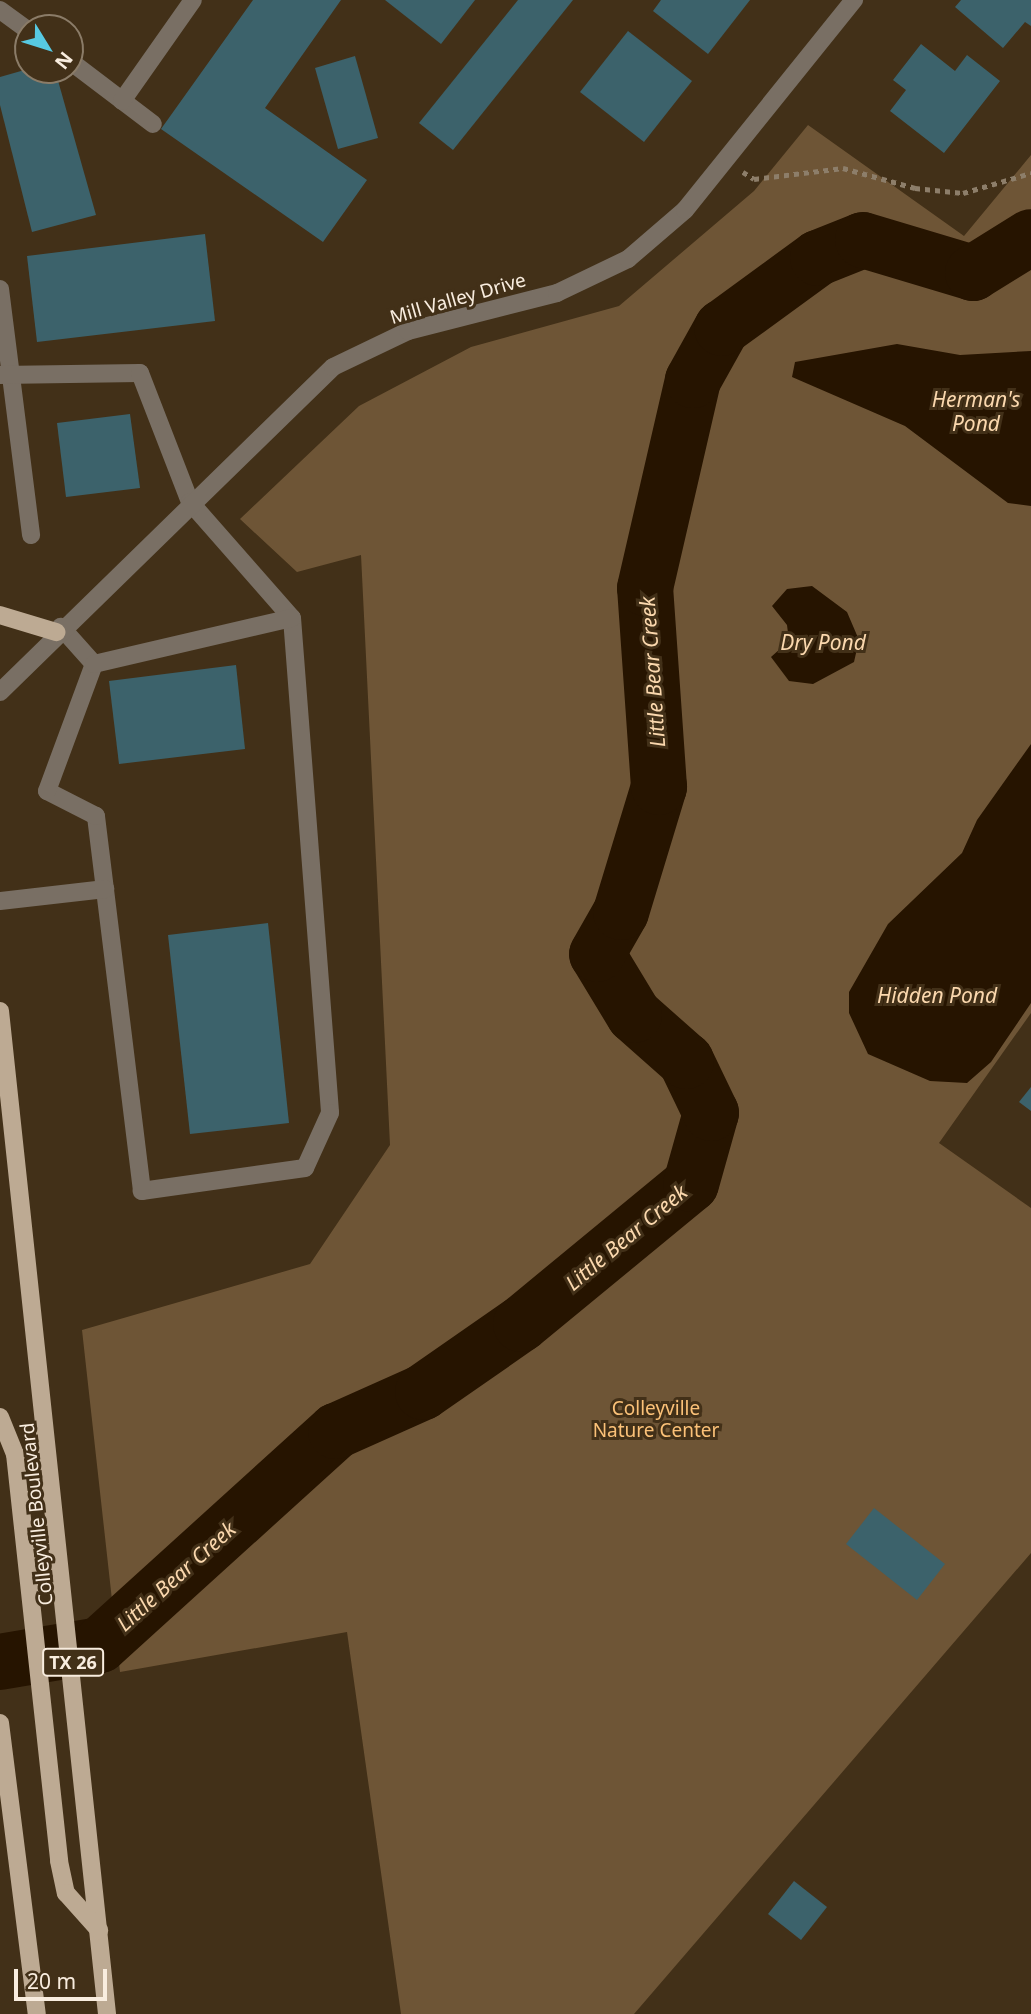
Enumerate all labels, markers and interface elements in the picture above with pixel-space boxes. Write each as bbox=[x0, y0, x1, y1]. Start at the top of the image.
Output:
north arrow bbox=[14, 14, 84, 84]
text: N bbox=[49, 47, 79, 75]
street label: Mill Valley Drive bbox=[387, 269, 529, 329]
water label: Herman's Pond bbox=[932, 386, 1020, 436]
water label: Little Bear Creek bbox=[634, 596, 670, 748]
water label: Dry Pond bbox=[780, 629, 866, 655]
water label: Hidden Pond bbox=[877, 982, 997, 1008]
water label: Little Bear Creek bbox=[560, 1179, 692, 1295]
park label: Colleyville Nature Center bbox=[593, 1398, 719, 1442]
street label: Colleyville Boulevard bbox=[16, 1421, 58, 1607]
water label: Little Bear Creek bbox=[111, 1516, 241, 1636]
road number: TX 26 bbox=[42, 1647, 104, 1676]
scale bar bbox=[18, 1954, 110, 1998]
text: 20 m bbox=[27, 1967, 76, 1995]

